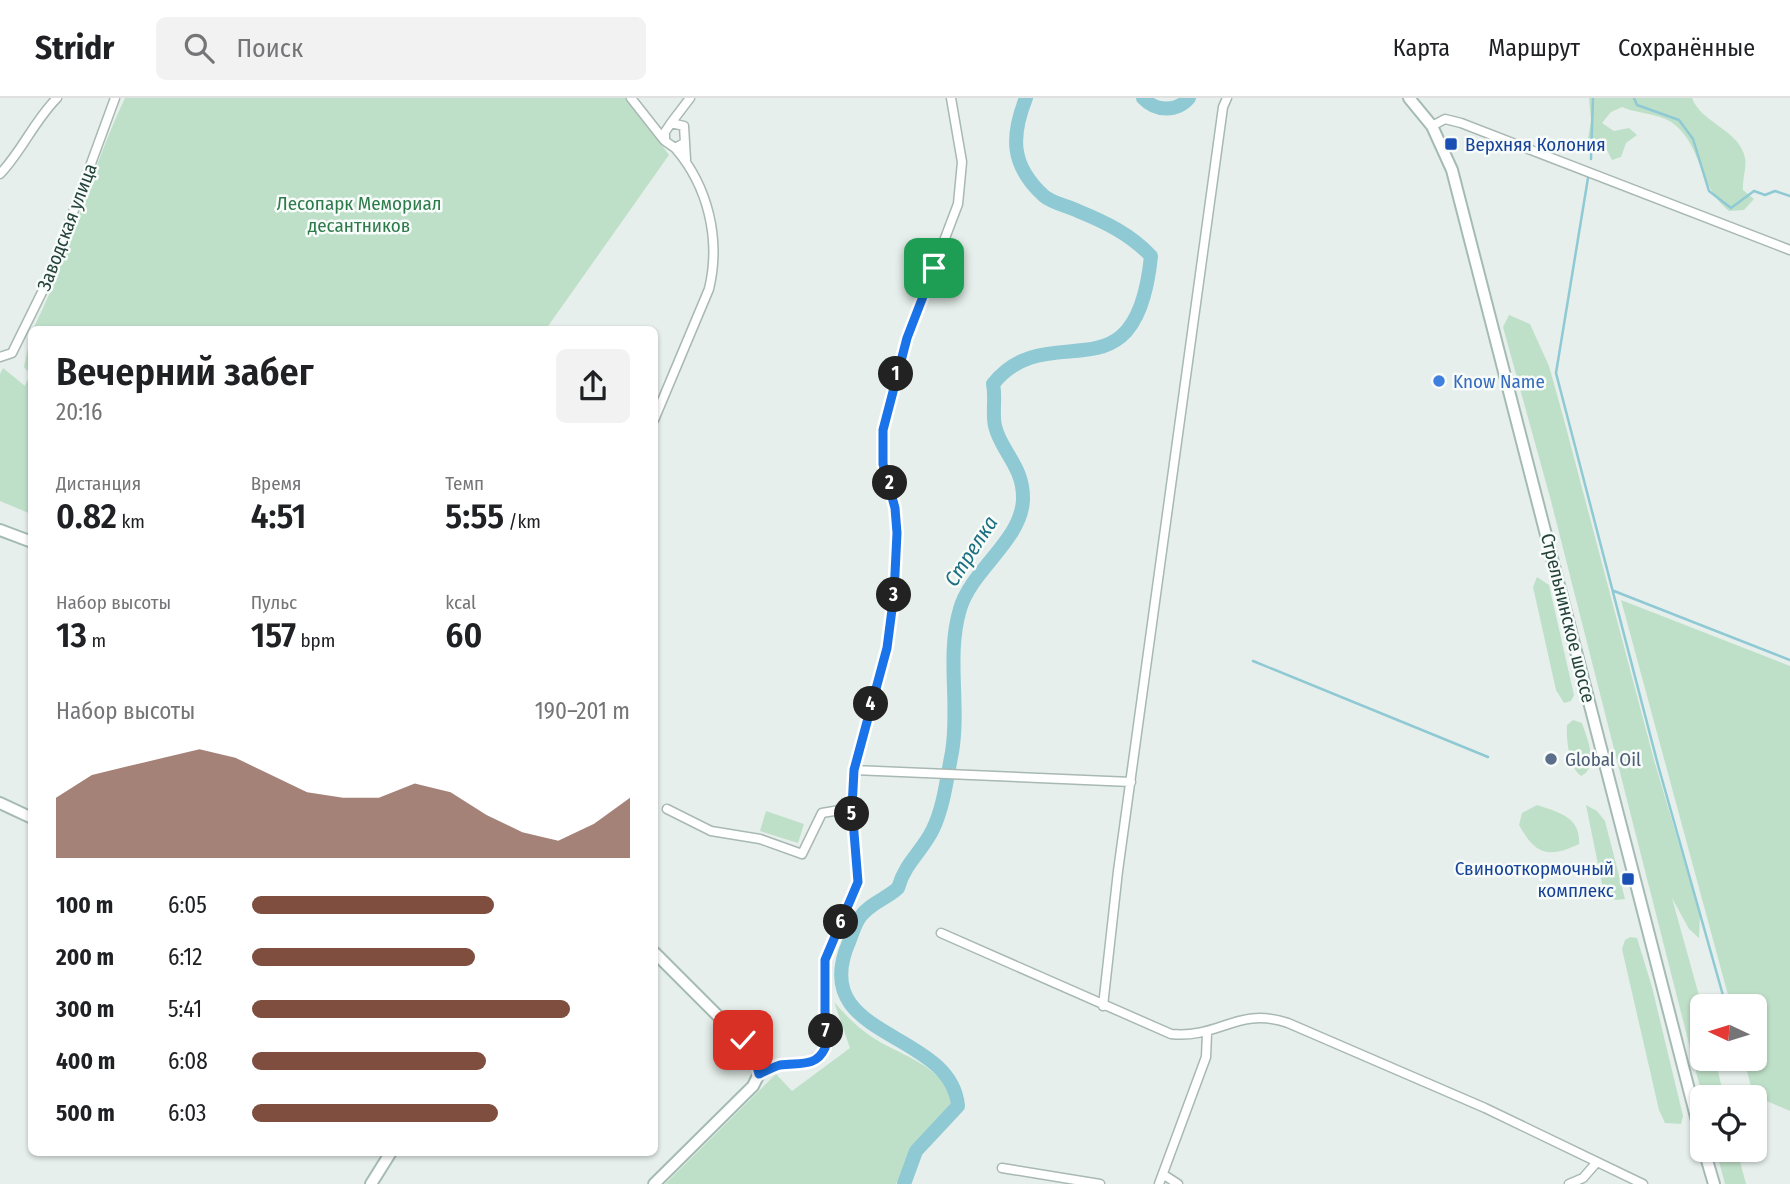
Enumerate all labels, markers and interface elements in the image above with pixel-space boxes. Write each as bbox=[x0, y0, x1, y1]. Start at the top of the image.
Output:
search box bbox=[156, 17, 646, 80]
text: Stridr bbox=[35, 28, 114, 68]
icon: search bbox=[180, 29, 218, 67]
text: Поиск bbox=[236, 33, 303, 64]
text: Карта bbox=[1393, 34, 1450, 62]
text: Маршрут bbox=[1488, 34, 1580, 62]
text: Сохранённые bbox=[1618, 34, 1755, 62]
place label: Верхняя Колония bbox=[1465, 133, 1606, 156]
marker: Верхняя Колония bbox=[1443, 136, 1459, 152]
street label: Заводская улица bbox=[32, 160, 102, 294]
park label: Лесопарк Мемориал десантников bbox=[276, 192, 442, 237]
pin bbox=[904, 238, 964, 298]
icon: arrive bbox=[915, 249, 953, 287]
text: Вечерний забег bbox=[56, 349, 314, 395]
button: share bbox=[556, 349, 630, 423]
pin: 1 bbox=[878, 356, 914, 392]
text: 1 bbox=[891, 362, 900, 385]
place label: Know Name bbox=[1453, 370, 1545, 393]
marker: Know Name bbox=[1431, 373, 1447, 389]
text: 20:16 bbox=[56, 398, 102, 426]
pin: 2 bbox=[872, 466, 908, 500]
text: 2 bbox=[885, 471, 894, 494]
text: Дистанция bbox=[56, 472, 141, 495]
text: Время bbox=[251, 472, 302, 495]
text: Темп bbox=[445, 472, 484, 495]
text: 0.82 bbox=[56, 495, 117, 537]
text: 4:51 bbox=[251, 495, 306, 537]
text: 5:55 bbox=[445, 495, 504, 537]
text: km bbox=[117, 510, 145, 533]
text: /km bbox=[504, 510, 541, 533]
water label: Стрелка bbox=[939, 511, 1003, 591]
street label: Стрельнинское шоссе bbox=[1536, 531, 1600, 705]
pin: 3 bbox=[876, 578, 912, 612]
text: 3 bbox=[889, 583, 898, 606]
text: Набор высоты bbox=[56, 591, 171, 614]
text: Пульс bbox=[251, 591, 297, 614]
text: kcal bbox=[445, 591, 476, 614]
text: 13 bbox=[56, 614, 87, 656]
text: 157 bbox=[251, 614, 296, 656]
text: 60 bbox=[445, 614, 482, 656]
text: m bbox=[87, 629, 106, 652]
text: bpm bbox=[296, 629, 335, 652]
pin: 4 bbox=[854, 686, 888, 722]
text: 4 bbox=[866, 692, 875, 715]
text: Набор высоты bbox=[56, 697, 195, 725]
text: 190–201 m bbox=[535, 697, 630, 725]
place label: Global Oil bbox=[1565, 748, 1641, 771]
marker: Global Oil bbox=[1543, 751, 1559, 767]
pin: 5 bbox=[834, 796, 870, 832]
text: 5 bbox=[847, 802, 856, 825]
place label: Свинооткормочный комплекс bbox=[1455, 857, 1614, 902]
marker: Свинооткормочный комплекс bbox=[1620, 871, 1636, 887]
text: 100 m bbox=[56, 891, 113, 919]
text: 6:05 bbox=[168, 891, 207, 919]
pin: 6 bbox=[824, 904, 858, 940]
text: 6 bbox=[836, 910, 845, 933]
text: 200 m bbox=[56, 943, 114, 971]
text: 6:12 bbox=[168, 943, 202, 971]
north arrow bbox=[1690, 994, 1768, 1071]
map controls bbox=[1690, 994, 1767, 1162]
text: 300 m bbox=[56, 995, 114, 1023]
text: 5:41 bbox=[168, 995, 202, 1023]
pin bbox=[713, 1010, 773, 1070]
pin: 7 bbox=[808, 1014, 844, 1048]
text: 7 bbox=[821, 1019, 830, 1042]
icon: check bbox=[724, 1021, 762, 1059]
text: 400 m bbox=[56, 1047, 115, 1075]
text: 6:08 bbox=[168, 1047, 208, 1075]
button: locate bbox=[1690, 1085, 1767, 1162]
text: 500 m bbox=[56, 1099, 115, 1127]
text: 6:03 bbox=[168, 1099, 206, 1127]

